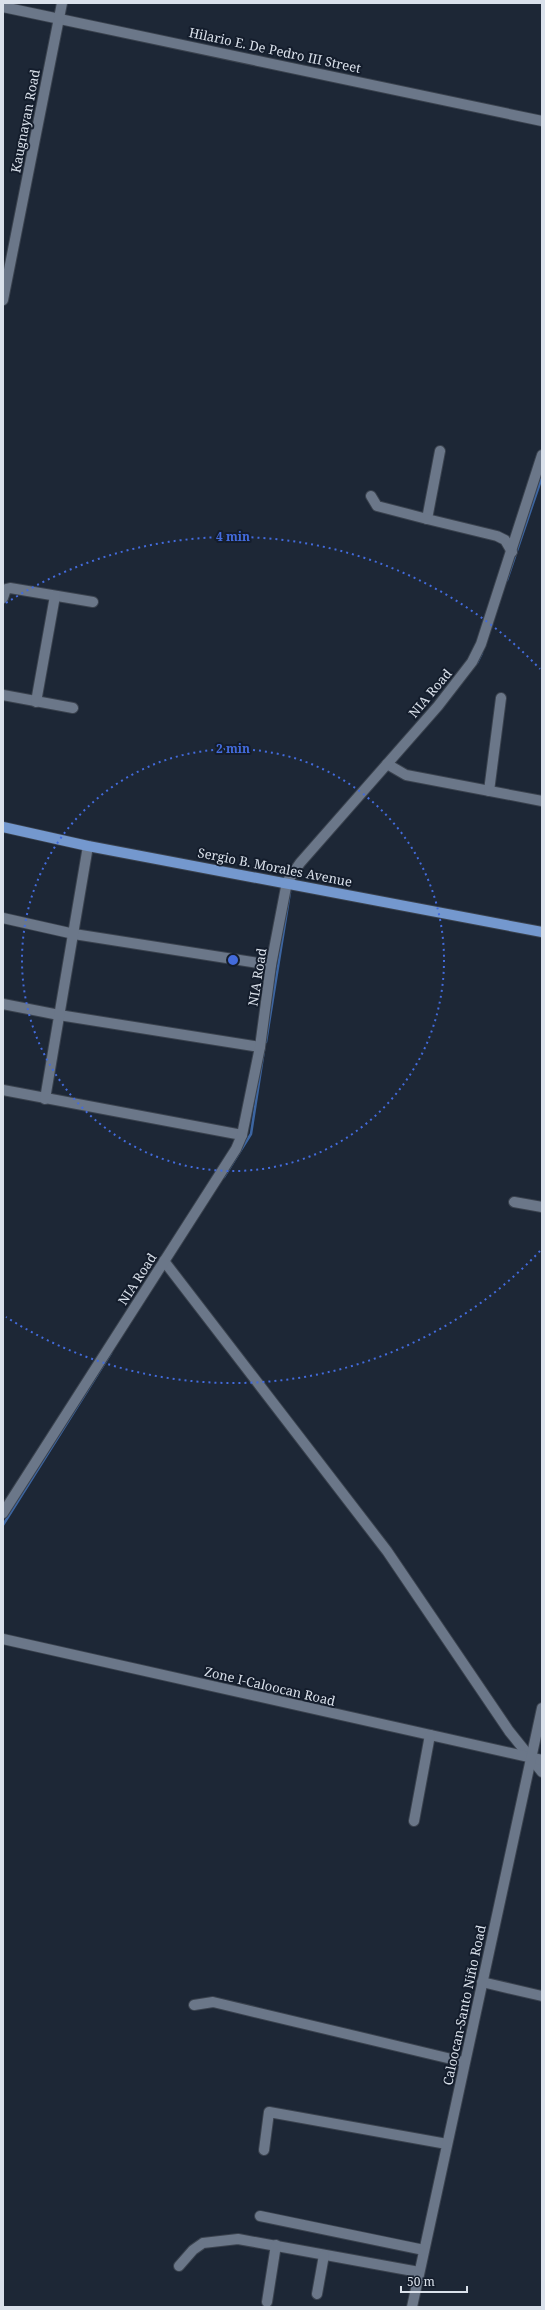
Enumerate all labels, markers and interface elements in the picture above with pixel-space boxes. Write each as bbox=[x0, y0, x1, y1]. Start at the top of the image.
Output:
street label: Hilario E. De Pedro III Street bbox=[187, 23, 363, 77]
street label: Kaugnayan Road bbox=[6, 68, 44, 174]
text: 4 min bbox=[216, 528, 250, 545]
street label: NIA Road bbox=[404, 665, 456, 721]
text: 2 min bbox=[216, 740, 250, 757]
street label: Sergio B. Morales Avenue bbox=[196, 843, 354, 891]
street label: NIA Road bbox=[244, 947, 270, 1007]
centre of rings bbox=[226, 953, 240, 967]
street label: NIA Road bbox=[113, 1250, 161, 1308]
street label: Zone I-Caloocan Road bbox=[203, 1662, 337, 1710]
street label: Caloocan-Santo Niño Road bbox=[438, 1923, 490, 2087]
scale bar bbox=[401, 2268, 467, 2294]
text: 50 m bbox=[407, 2273, 435, 2290]

